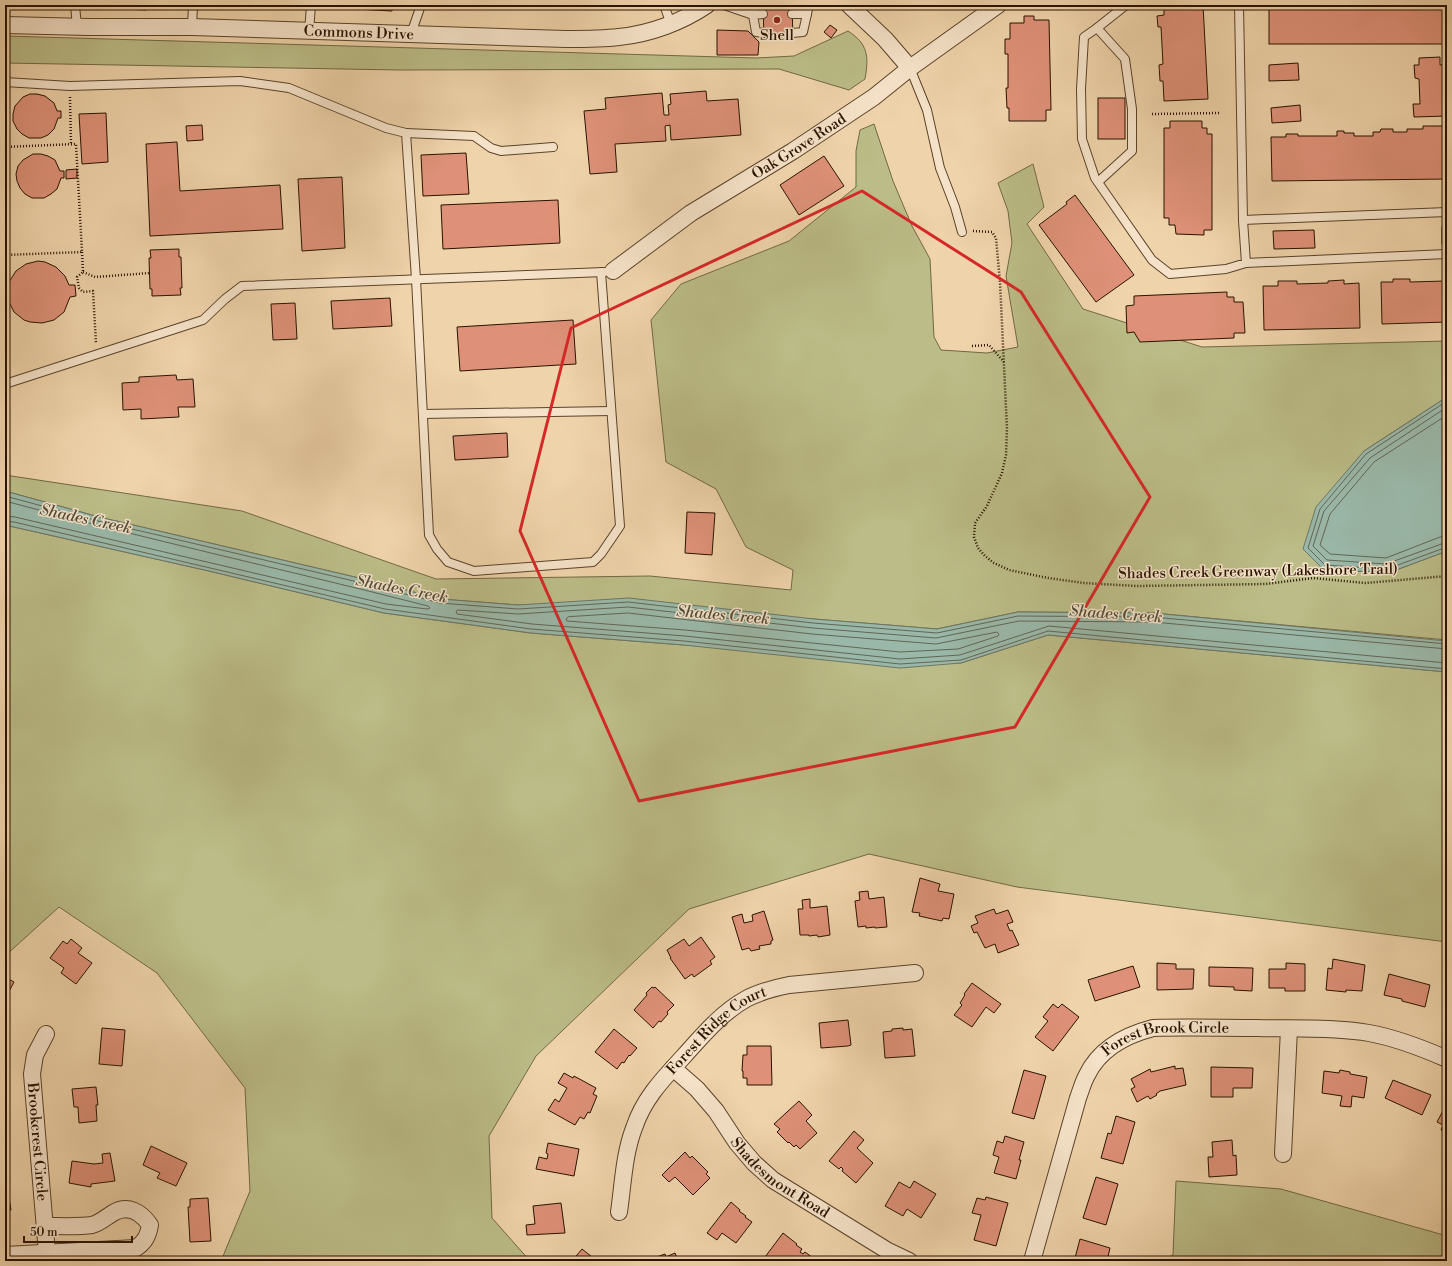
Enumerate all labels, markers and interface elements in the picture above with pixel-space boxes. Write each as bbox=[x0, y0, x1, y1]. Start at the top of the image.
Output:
marker: Shell bbox=[772, 15, 782, 25]
street label: Commons Drive bbox=[303, 22, 414, 44]
place label: Shell bbox=[760, 26, 795, 45]
street label: Oak Grove Road bbox=[748, 109, 850, 184]
water label: Shades Creek bbox=[38, 499, 134, 538]
street label: Shades Creek Greenway (Lakeshore Trail) bbox=[1118, 560, 1398, 583]
water label: Shades Creek bbox=[354, 570, 450, 608]
water label: Shades Creek bbox=[675, 601, 770, 629]
water label: Shades Creek bbox=[1069, 601, 1163, 627]
street label: Forest Ridge Court bbox=[662, 982, 770, 1079]
street label: Forest Brook Circle bbox=[1098, 1019, 1229, 1060]
street label: Brookcrest Circle bbox=[23, 1081, 52, 1202]
street label: Shadesmont Road bbox=[726, 1134, 833, 1223]
scale bar bbox=[24, 1218, 132, 1244]
text: 50 m bbox=[30, 1225, 58, 1240]

